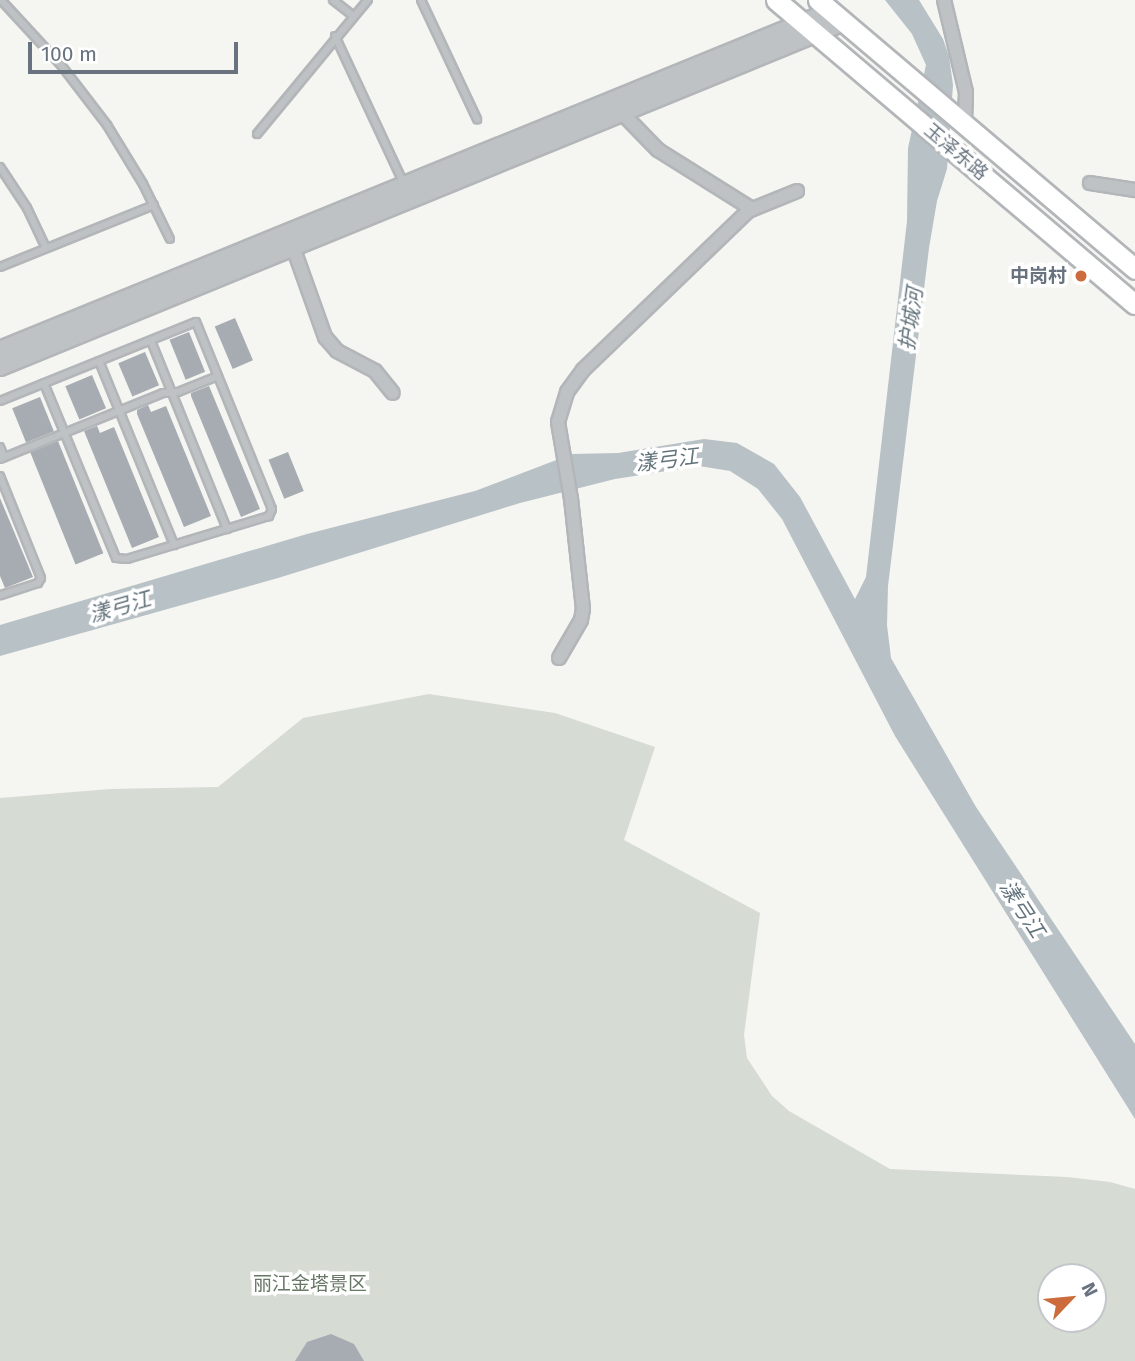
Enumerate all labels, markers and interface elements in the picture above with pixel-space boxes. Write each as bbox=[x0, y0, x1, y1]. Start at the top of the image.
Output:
scale bar bbox=[32, 28, 242, 72]
text: 100 m bbox=[41, 41, 97, 67]
street label: 玉泽东路 bbox=[920, 119, 992, 185]
place label: 中岗村 bbox=[1010, 265, 1067, 287]
marker: 中岗村 bbox=[1073, 268, 1089, 284]
water label: 护城河 bbox=[894, 286, 928, 352]
water label: 漾弓江 bbox=[634, 444, 700, 476]
water label: 漾弓江 bbox=[86, 586, 154, 628]
water label: 漾弓江 bbox=[994, 876, 1050, 942]
north arrow bbox=[1037, 1263, 1107, 1333]
park label: 丽江金塔景区 bbox=[253, 1273, 367, 1295]
text: N bbox=[1076, 1279, 1103, 1300]

